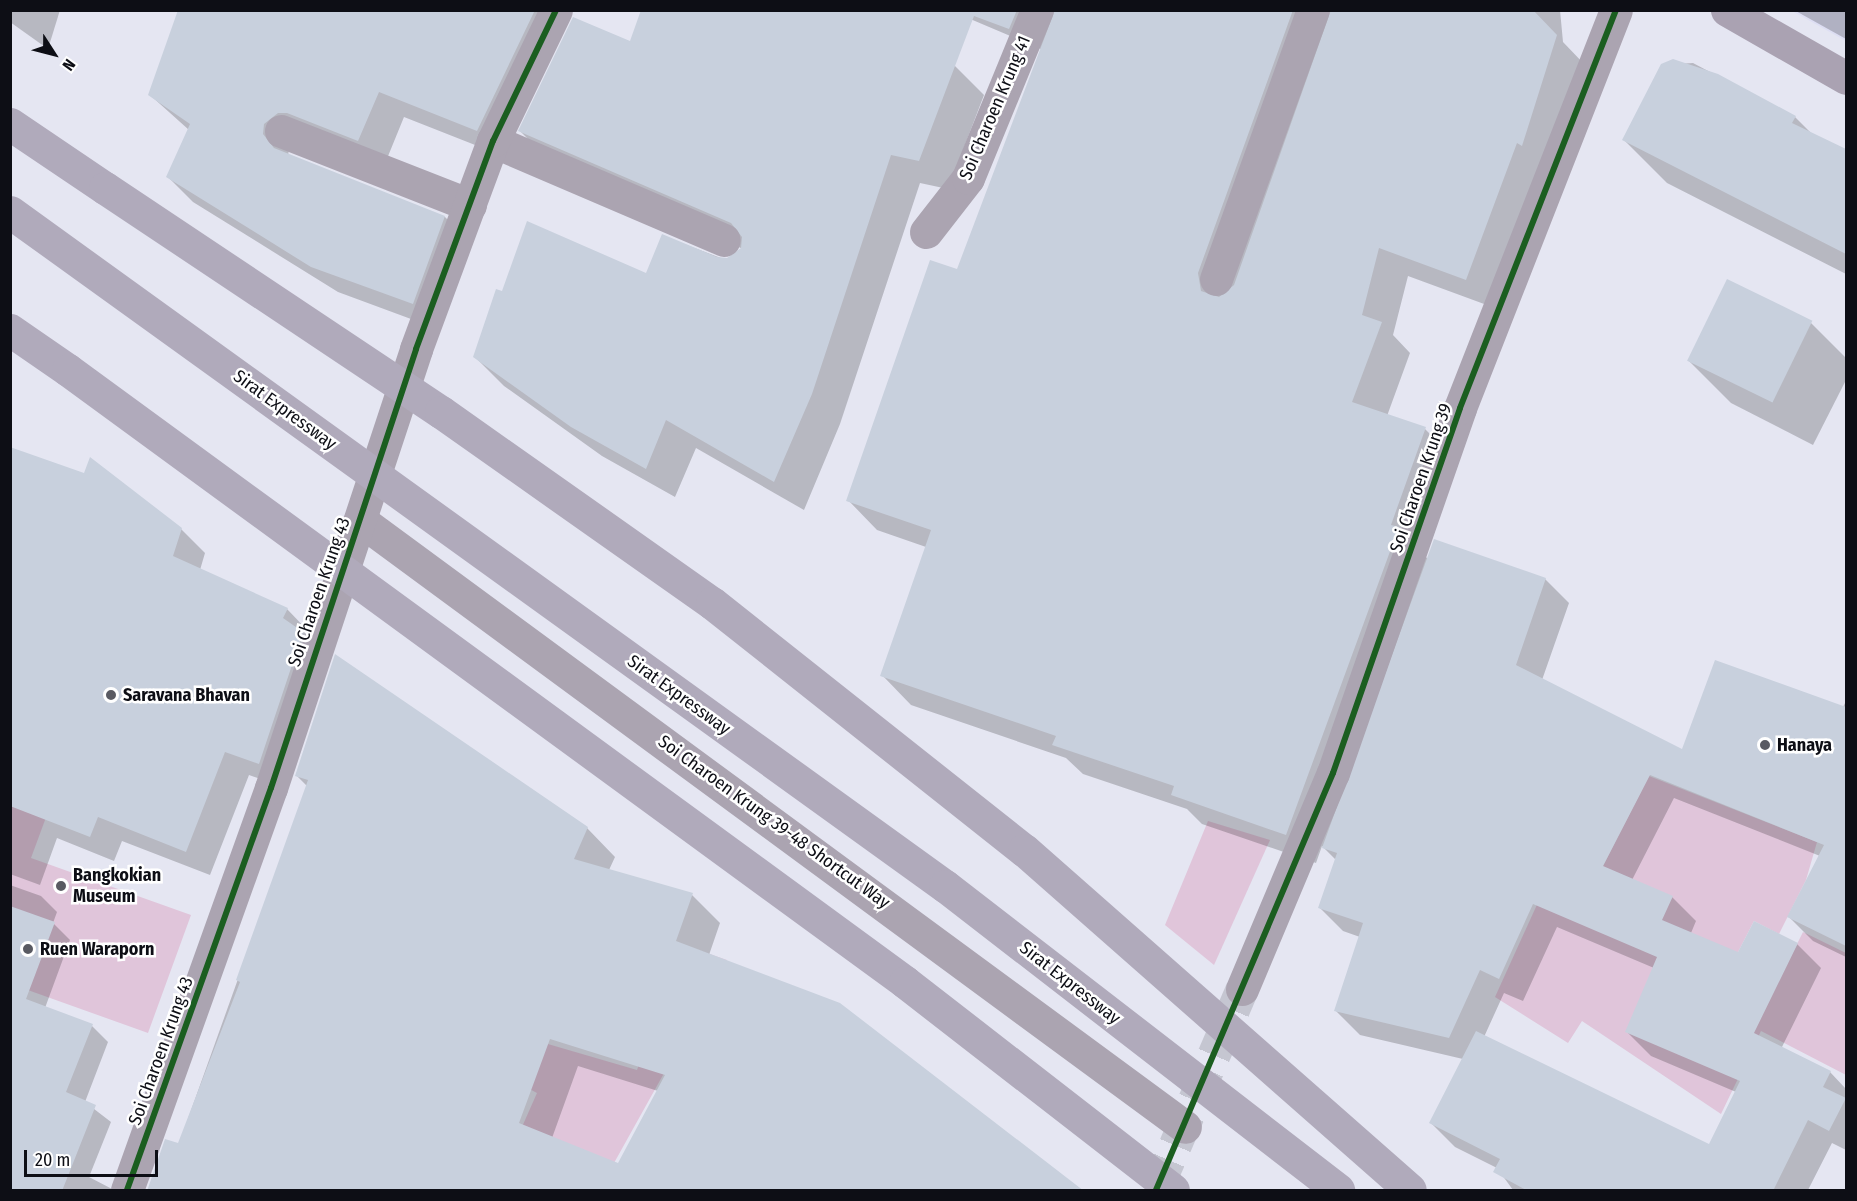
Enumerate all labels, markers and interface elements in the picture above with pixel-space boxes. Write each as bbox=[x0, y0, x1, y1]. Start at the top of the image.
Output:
north arrow bbox=[24, 24, 84, 84]
street label: Soi Charoen Krung 41 bbox=[955, 33, 1035, 183]
text: N bbox=[58, 55, 79, 74]
street label: Sirat Expressway bbox=[229, 365, 341, 455]
street label: Soi Charoen Krung 39 bbox=[1385, 401, 1457, 555]
street label: Soi Charoen Krung 43 bbox=[283, 515, 355, 669]
street label: Sirat Expressway bbox=[623, 650, 735, 740]
place label: Saravana Bhavan bbox=[123, 684, 250, 706]
marker: Saravana Bhavan bbox=[104, 688, 118, 702]
street label: Soi Charoen Krung 39-48 Shortcut Way bbox=[654, 731, 894, 913]
place label: Hanaya bbox=[1777, 734, 1832, 756]
marker: Hanaya bbox=[1758, 738, 1772, 752]
place label: Bangkokian Museum bbox=[73, 865, 161, 908]
marker: Bangkokian Museum bbox=[54, 879, 68, 893]
street label: Sirat Expressway bbox=[1015, 937, 1125, 1029]
place label: Ruen Waraporn bbox=[40, 938, 154, 960]
marker: Ruen Waraporn bbox=[21, 942, 35, 956]
street label: Soi Charoen Krung 43 bbox=[124, 974, 198, 1128]
scale bar bbox=[27, 1138, 160, 1176]
text: 20 m bbox=[35, 1149, 70, 1171]

